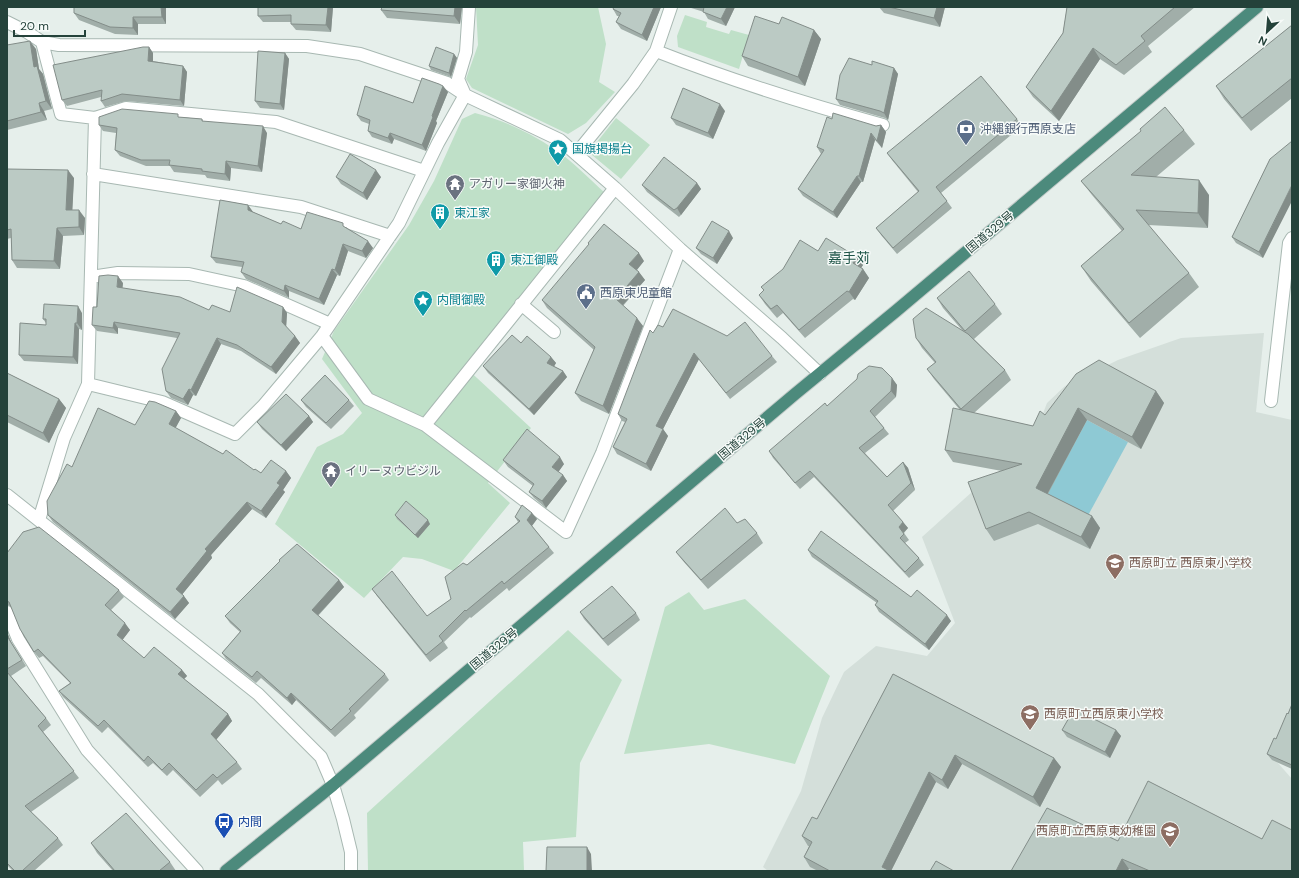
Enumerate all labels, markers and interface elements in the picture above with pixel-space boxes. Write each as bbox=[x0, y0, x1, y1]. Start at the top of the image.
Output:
scale bar bbox=[14, 12, 85, 38]
north arrow bbox=[1247, 12, 1287, 52]
text: 20 m bbox=[20, 18, 49, 34]
text: N bbox=[1256, 33, 1269, 49]
bank icon: 沖縄銀行西原支店 bbox=[955, 118, 977, 146]
place label: 沖縄銀行西原支店 bbox=[980, 121, 1076, 137]
place icon: 国旗掲揚台 bbox=[547, 138, 569, 166]
place label: 国旗掲揚台 bbox=[572, 141, 632, 157]
temple icon: アガリー家御火神 bbox=[444, 173, 466, 201]
place label: アガリー家御火神 bbox=[469, 176, 565, 192]
building icon: 東江家 bbox=[429, 202, 451, 230]
place label: 東江家 bbox=[454, 205, 490, 221]
street label: 国道329号 bbox=[963, 207, 1017, 257]
building icon: 東江御殿 bbox=[485, 249, 507, 277]
district label: 嘉手苅 bbox=[828, 249, 870, 267]
place label: 東江御殿 bbox=[510, 252, 558, 268]
public building icon: 西原東児童館 bbox=[575, 282, 597, 310]
place label: 西原東児童館 bbox=[600, 285, 672, 301]
place icon: 内間御殿 bbox=[412, 289, 434, 317]
place label: 内間御殿 bbox=[437, 292, 485, 308]
street label: 国道329号 bbox=[715, 414, 769, 464]
temple icon: イリーヌウビジル bbox=[320, 460, 342, 488]
place label: イリーヌウビジル bbox=[345, 463, 441, 479]
school or university icon: 西原町立 西原東小学校 bbox=[1104, 552, 1126, 580]
place label: 西原町立 西原東小学校 bbox=[1129, 555, 1252, 571]
street label: 国道329号 bbox=[467, 624, 521, 674]
school or university icon: 西原町立西原東小学校 bbox=[1019, 703, 1041, 731]
place label: 西原町立西原東小学校 bbox=[1044, 706, 1164, 722]
bus stop icon: 内間 bbox=[213, 811, 235, 839]
place label: 内間 bbox=[238, 814, 262, 830]
school or university icon: 西原町立西原東幼稚園 bbox=[1159, 820, 1181, 848]
place label: 西原町立西原東幼稚園 bbox=[1036, 823, 1156, 839]

